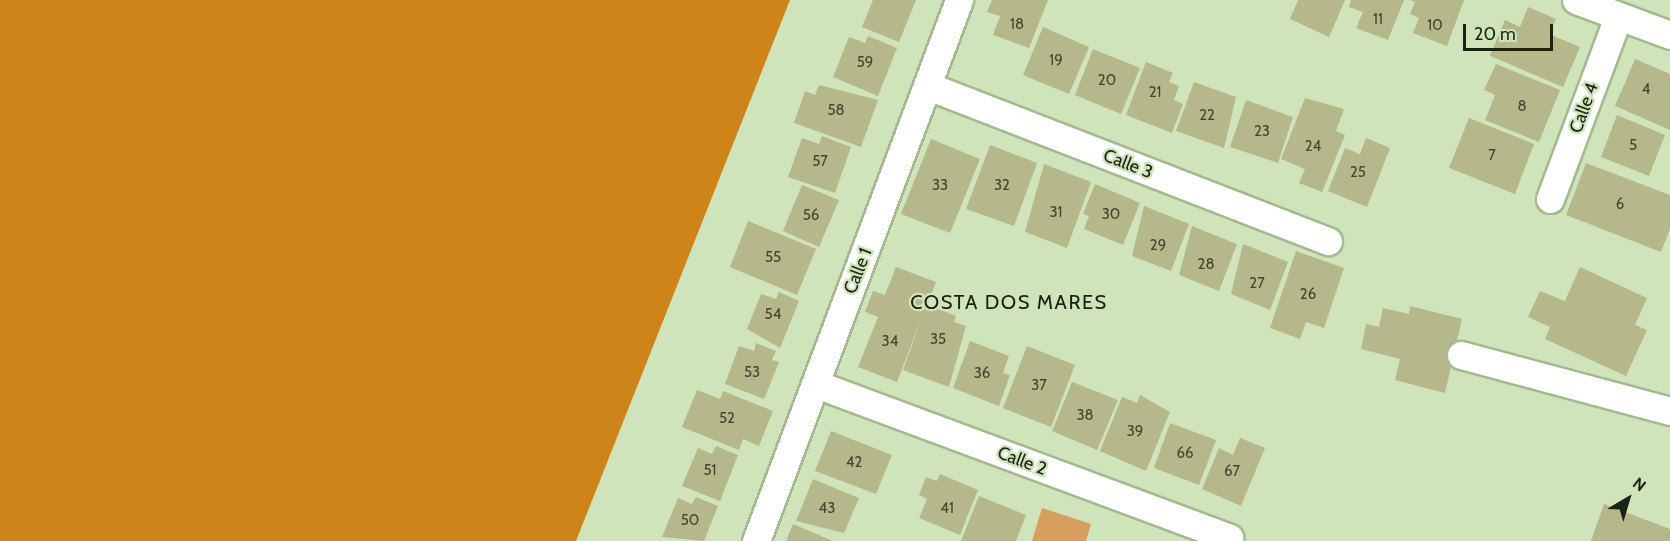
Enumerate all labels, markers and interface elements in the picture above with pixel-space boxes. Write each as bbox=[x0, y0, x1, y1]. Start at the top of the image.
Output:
house number: 11 bbox=[1373, 11, 1383, 29]
scale bar bbox=[1466, 12, 1556, 50]
house number: 18 bbox=[1010, 16, 1024, 34]
house number: 10 bbox=[1427, 17, 1443, 35]
text: 20 m bbox=[1474, 23, 1516, 45]
house number: 19 bbox=[1049, 52, 1063, 70]
house number: 59 bbox=[857, 54, 873, 72]
house number: 20 bbox=[1098, 72, 1116, 90]
street label: Calle 4 bbox=[1565, 80, 1603, 136]
house number: 4 bbox=[1642, 81, 1650, 99]
house number: 21 bbox=[1149, 84, 1161, 102]
house number: 8 bbox=[1517, 98, 1527, 116]
house number: 58 bbox=[827, 102, 845, 120]
house number: 22 bbox=[1199, 107, 1215, 125]
house number: 23 bbox=[1254, 123, 1270, 141]
house number: 5 bbox=[1629, 137, 1637, 155]
house number: 24 bbox=[1305, 138, 1321, 156]
street label: Calle 3 bbox=[1100, 145, 1156, 183]
house number: 7 bbox=[1488, 147, 1496, 165]
house number: 57 bbox=[812, 153, 828, 171]
house number: 25 bbox=[1350, 164, 1366, 182]
house number: 33 bbox=[932, 177, 948, 195]
house number: 32 bbox=[994, 177, 1010, 195]
house number: 6 bbox=[1616, 196, 1624, 214]
house number: 31 bbox=[1049, 204, 1063, 222]
house number: 30 bbox=[1102, 206, 1120, 224]
house number: 56 bbox=[803, 207, 819, 225]
house number: 29 bbox=[1150, 237, 1166, 255]
street label: Calle 1 bbox=[839, 245, 877, 297]
house number: 55 bbox=[765, 249, 781, 267]
house number: 28 bbox=[1198, 256, 1214, 274]
house number: 27 bbox=[1249, 275, 1265, 293]
house number: 26 bbox=[1300, 286, 1316, 304]
district label: COSTA DOS MARES bbox=[910, 290, 1108, 314]
house number: 54 bbox=[765, 306, 781, 324]
house number: 35 bbox=[930, 331, 946, 349]
house number: 34 bbox=[882, 333, 898, 351]
house number: 53 bbox=[744, 364, 760, 382]
house number: 36 bbox=[974, 365, 990, 383]
house number: 37 bbox=[1031, 377, 1047, 395]
house number: 38 bbox=[1076, 407, 1094, 425]
house number: 52 bbox=[719, 410, 735, 428]
house number: 39 bbox=[1127, 423, 1143, 441]
street label: Calle 2 bbox=[994, 442, 1050, 480]
house number: 66 bbox=[1176, 445, 1194, 463]
house number: 42 bbox=[846, 454, 862, 472]
house number: 51 bbox=[703, 462, 717, 480]
house number: 67 bbox=[1224, 463, 1240, 481]
north arrow bbox=[1598, 469, 1658, 529]
text: N bbox=[1629, 473, 1650, 495]
house number: 43 bbox=[819, 500, 835, 518]
house number: 41 bbox=[940, 500, 954, 518]
house number: 50 bbox=[681, 512, 699, 530]

